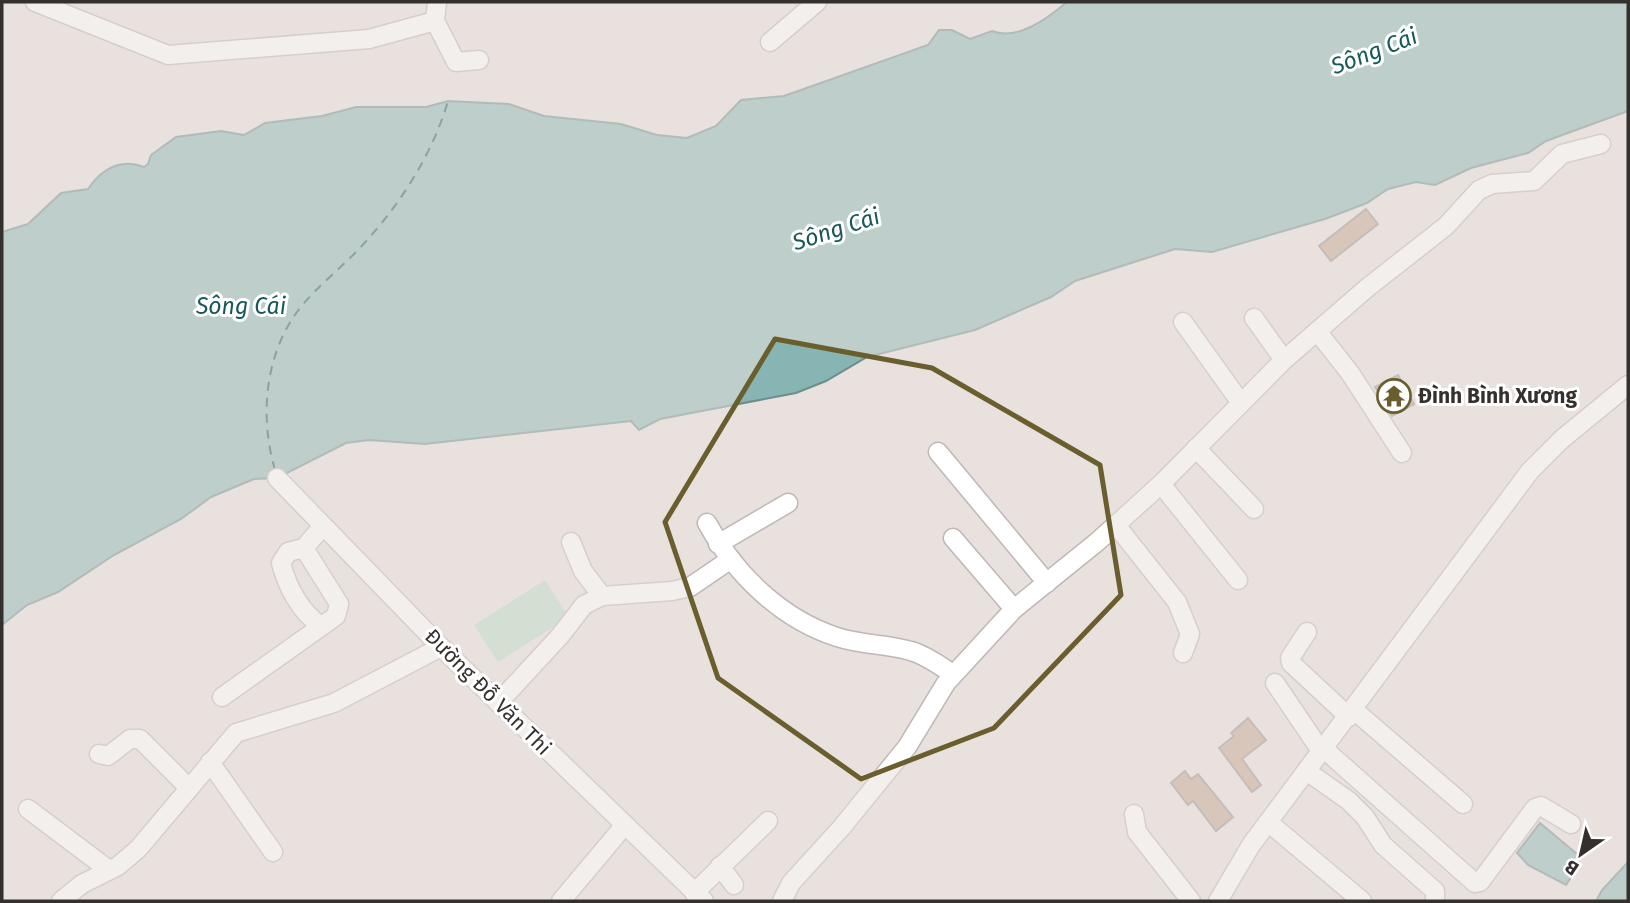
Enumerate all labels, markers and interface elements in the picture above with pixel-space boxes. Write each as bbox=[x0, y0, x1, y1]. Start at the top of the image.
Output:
water label: Sông Cái bbox=[1326, 22, 1422, 81]
water label: Sông Cái bbox=[788, 202, 884, 257]
water label: Sông Cái bbox=[195, 292, 287, 320]
temple icon: Đình Bình Xương bbox=[1375, 377, 1413, 415]
place label: Đình Bình Xương bbox=[1418, 383, 1577, 409]
street label: Đường Đỗ Văn Thi bbox=[419, 623, 557, 761]
north arrow bbox=[1546, 819, 1616, 889]
text: B bbox=[1560, 855, 1583, 880]

